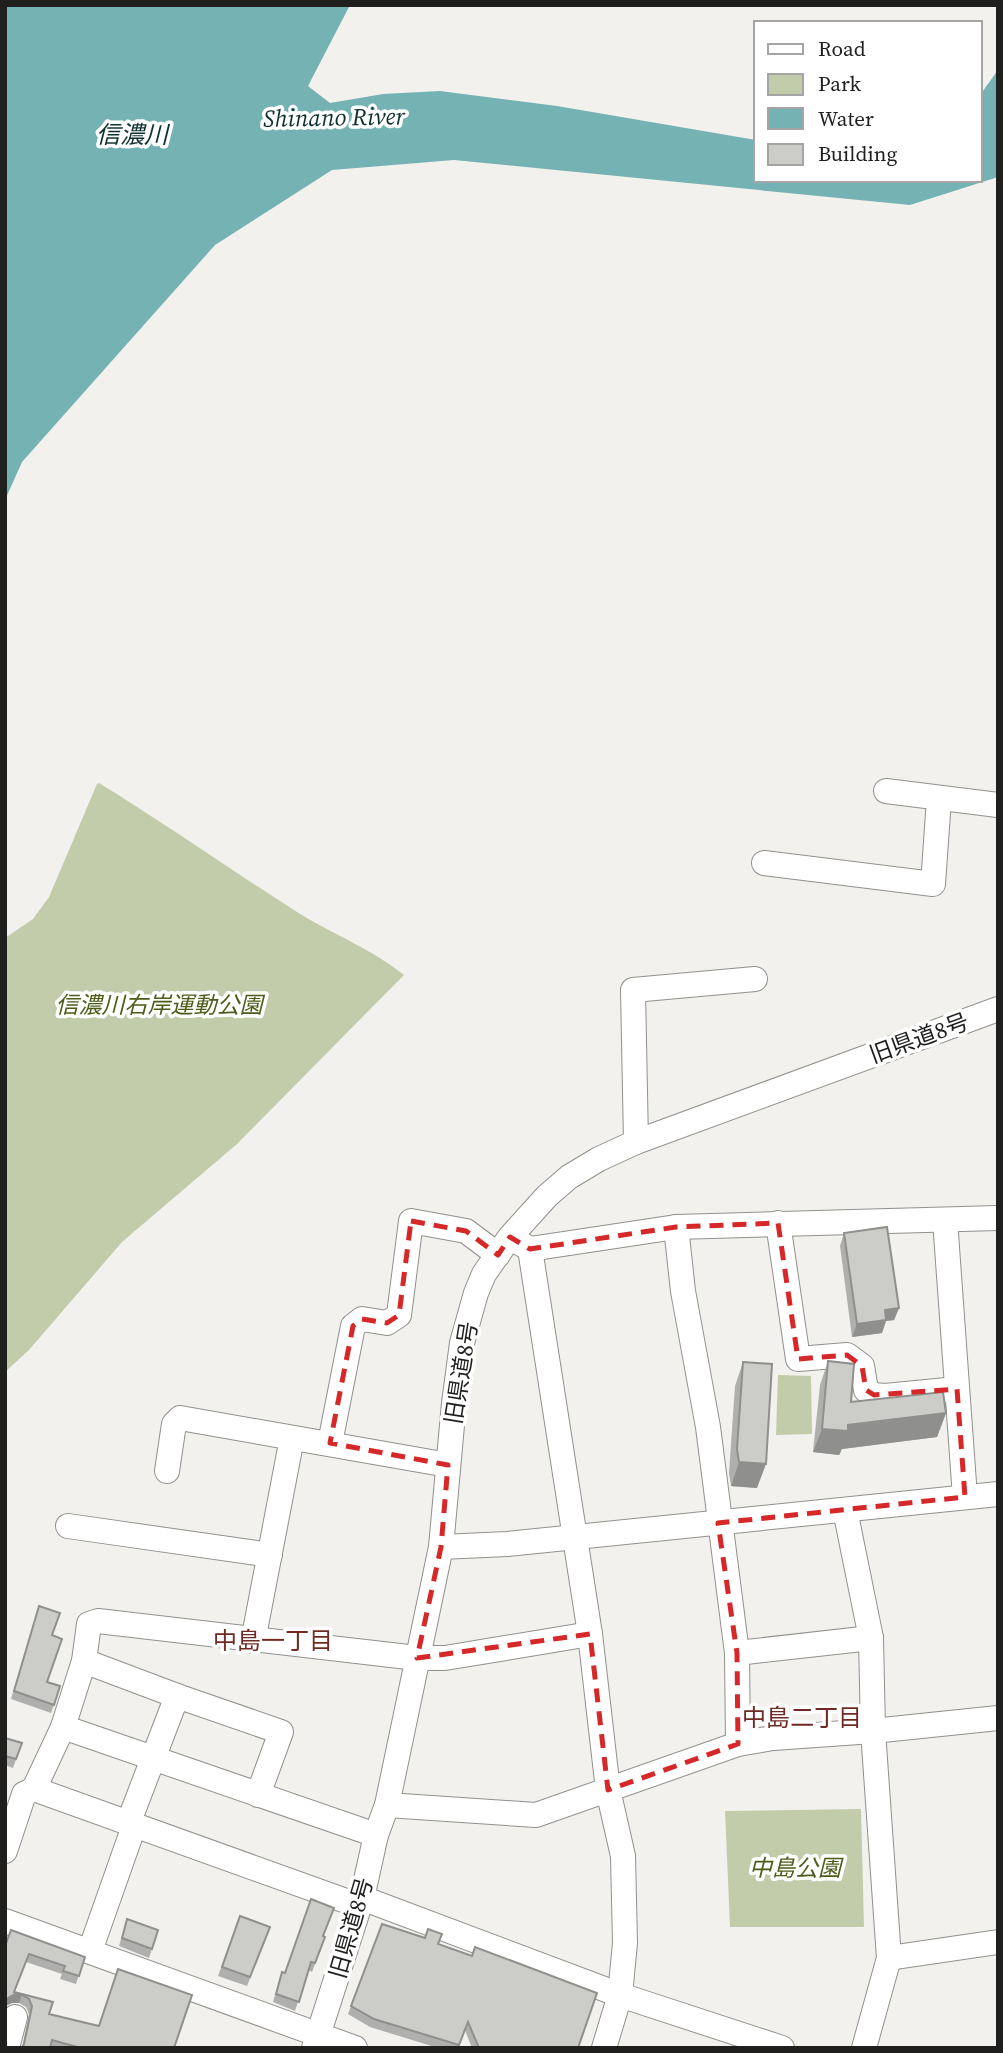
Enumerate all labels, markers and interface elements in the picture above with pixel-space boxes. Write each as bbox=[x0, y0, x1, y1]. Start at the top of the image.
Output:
legend bbox=[754, 21, 982, 182]
text: Road bbox=[818, 34, 866, 63]
text: Park bbox=[818, 69, 862, 98]
water label: Shinano River bbox=[263, 99, 407, 135]
text: Water bbox=[818, 104, 874, 133]
water label: 信濃川 bbox=[96, 118, 171, 151]
text: Building bbox=[818, 139, 897, 168]
park label: 信濃川右岸運動公園 bbox=[56, 989, 266, 1021]
street label: 旧県道8号 bbox=[865, 1005, 973, 1071]
street label: 旧県道8号 bbox=[437, 1319, 485, 1427]
district label: 中島一丁目 bbox=[213, 1624, 333, 1657]
district label: 中島二丁目 bbox=[742, 1701, 862, 1734]
park label: 中島公園 bbox=[749, 1852, 844, 1884]
street label: 旧県道8号 bbox=[321, 1874, 381, 1982]

